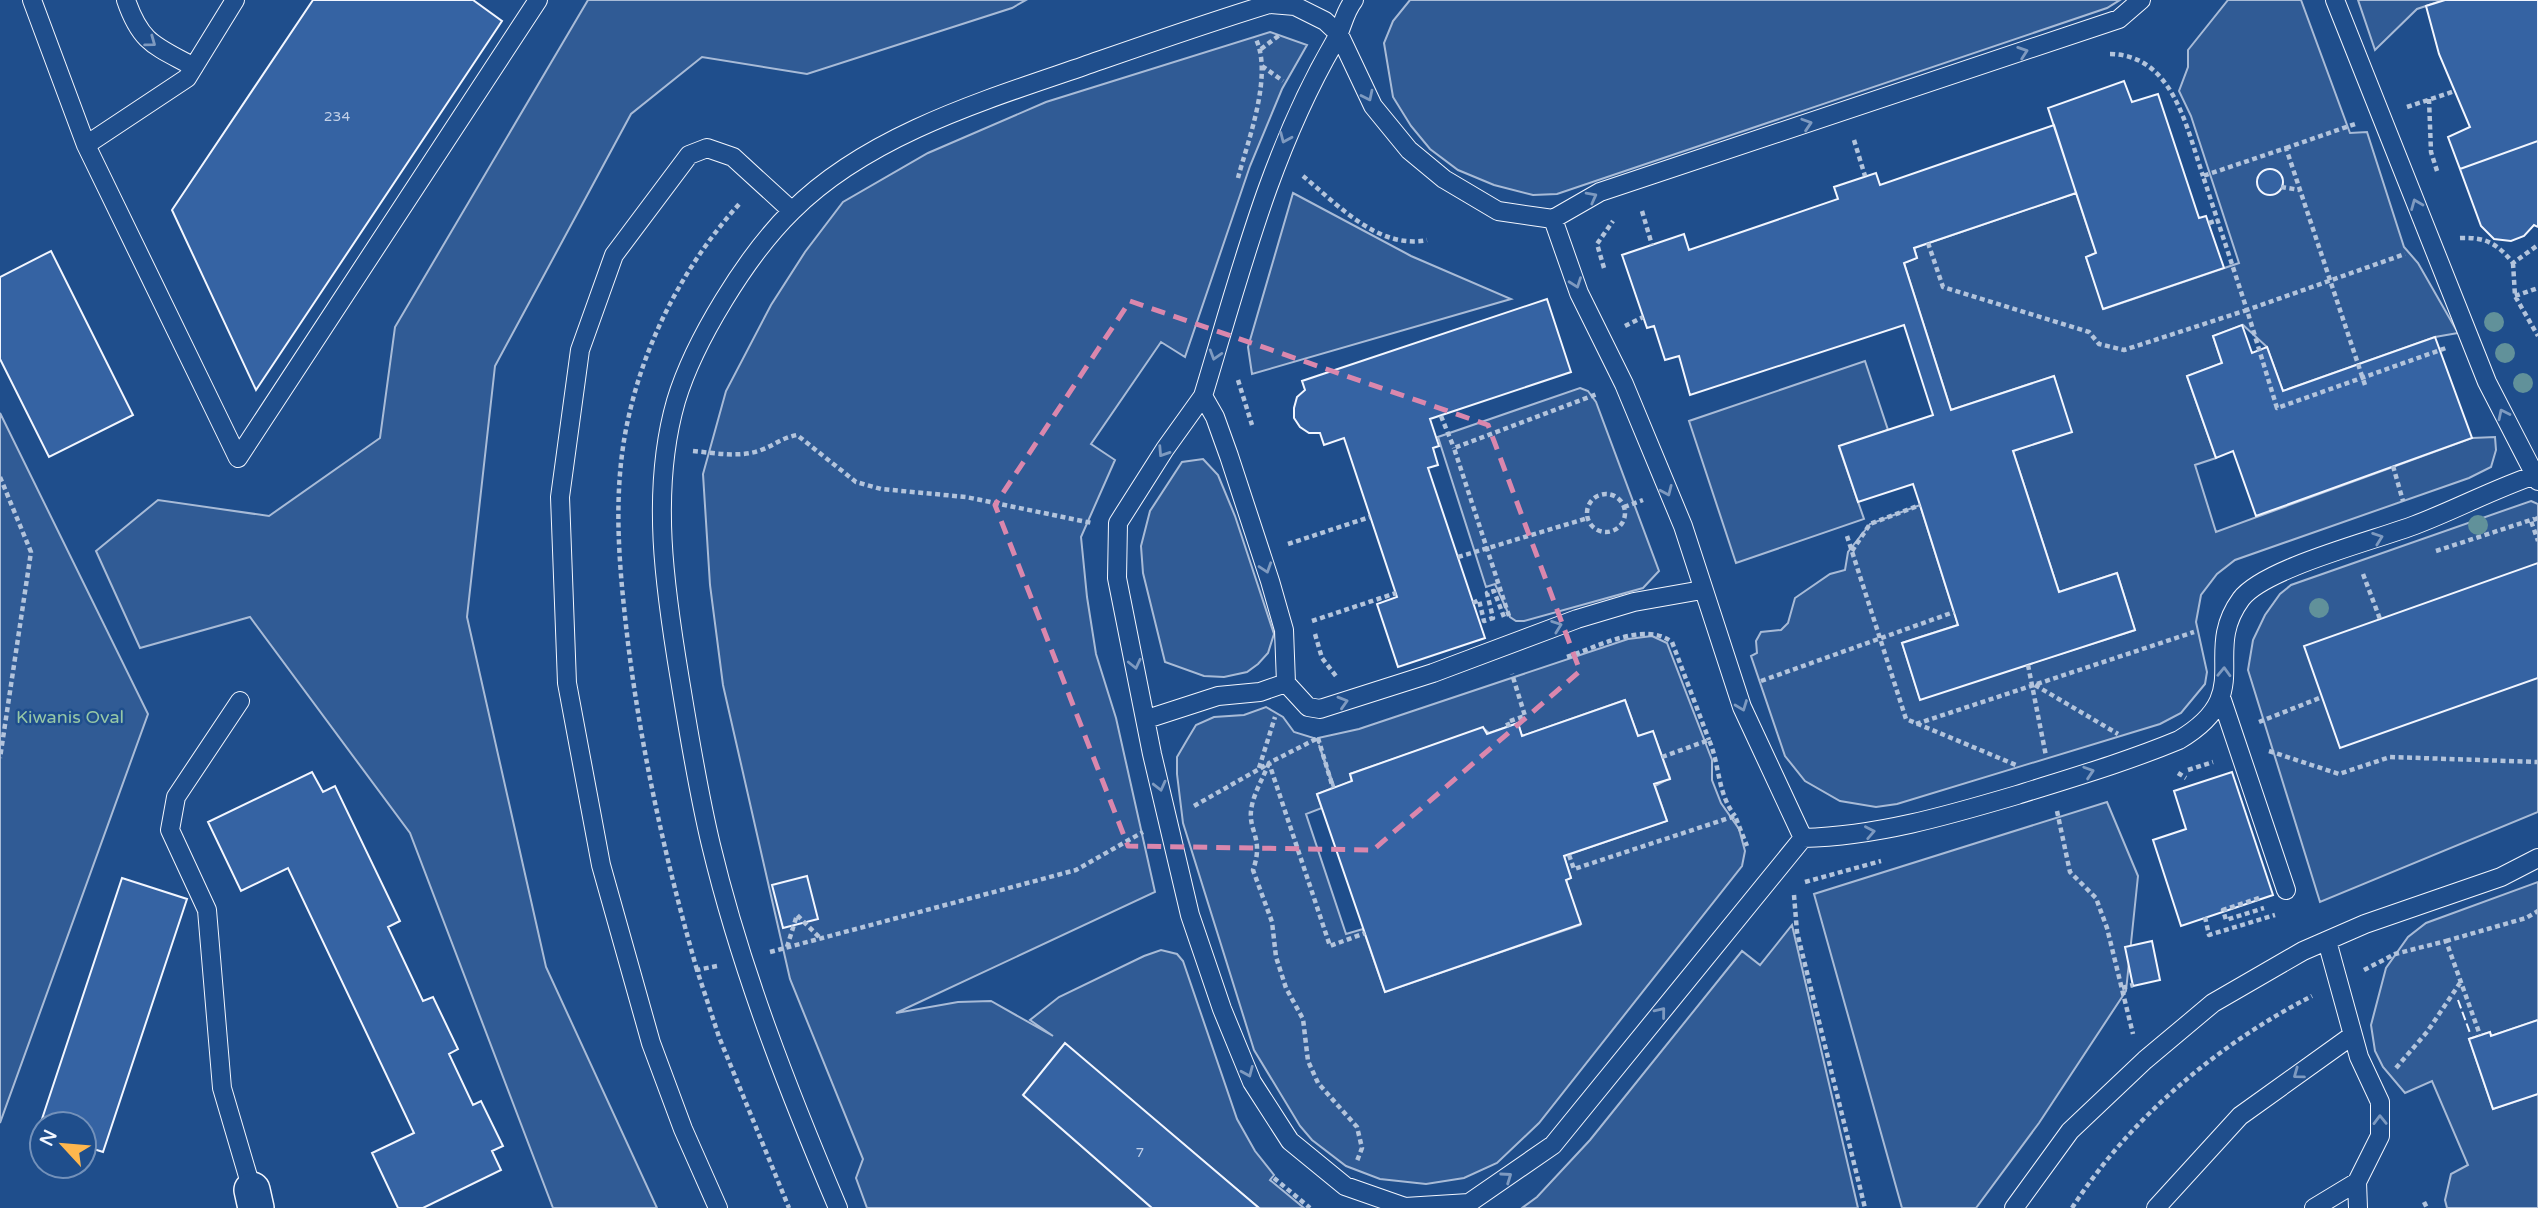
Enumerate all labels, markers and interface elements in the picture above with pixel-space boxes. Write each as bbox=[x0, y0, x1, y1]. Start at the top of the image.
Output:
one-way arrow bbox=[143, 33, 156, 46]
one-way arrow bbox=[2017, 46, 2029, 60]
one-way arrow bbox=[1360, 89, 1374, 101]
house number: 234 bbox=[324, 108, 350, 125]
one-way arrow bbox=[1801, 118, 1813, 133]
one-way arrow bbox=[1279, 131, 1293, 143]
one-way arrow bbox=[1585, 192, 1597, 205]
one-way arrow bbox=[2411, 199, 2425, 211]
one-way arrow bbox=[1568, 277, 1582, 289]
one-way arrow bbox=[1209, 348, 1224, 360]
one-way arrow bbox=[2497, 409, 2511, 421]
one-way arrow bbox=[1158, 444, 1171, 457]
one-way arrow bbox=[1659, 484, 1673, 497]
one-way arrow bbox=[2371, 532, 2383, 546]
one-way arrow bbox=[1258, 562, 1272, 574]
one-way arrow bbox=[1550, 620, 1562, 634]
one-way arrow bbox=[1127, 658, 1141, 670]
one-way arrow bbox=[2217, 666, 2232, 677]
one-way arrow bbox=[1336, 696, 1348, 711]
one-way arrow bbox=[1734, 699, 1748, 711]
park label: Kiwanis Oval bbox=[16, 706, 124, 728]
one-way arrow bbox=[2083, 766, 2095, 780]
one-way arrow bbox=[1152, 780, 1167, 792]
one-way arrow bbox=[1864, 826, 1876, 841]
one-way arrow bbox=[1653, 1008, 1666, 1020]
one-way arrow bbox=[1240, 1065, 1254, 1077]
one-way arrow bbox=[2293, 1066, 2306, 1079]
north arrow bbox=[28, 1110, 98, 1180]
one-way arrow bbox=[2372, 1114, 2388, 1124]
text: N bbox=[35, 1126, 62, 1150]
house number: 7 bbox=[1136, 1144, 1144, 1161]
one-way arrow bbox=[1499, 1173, 1512, 1185]

